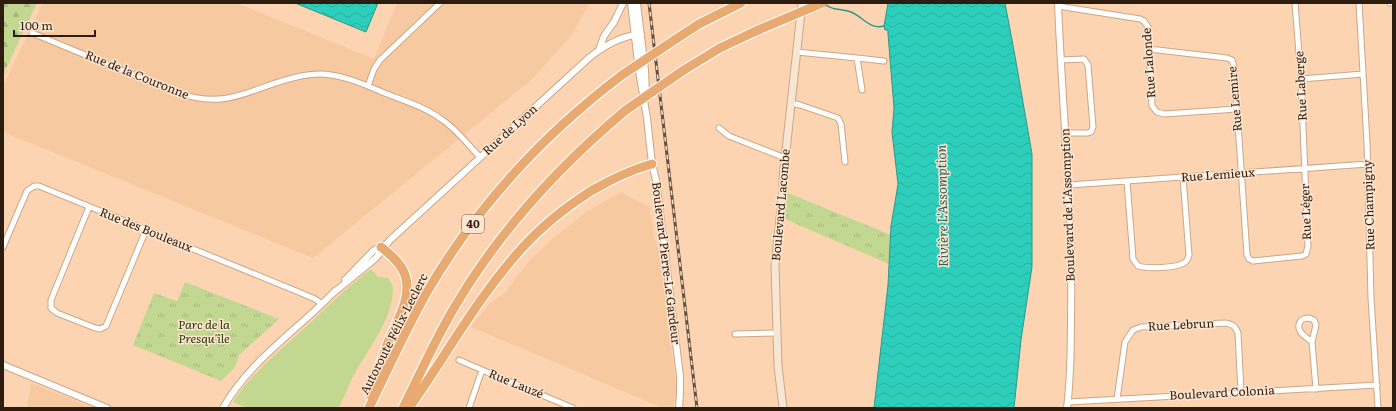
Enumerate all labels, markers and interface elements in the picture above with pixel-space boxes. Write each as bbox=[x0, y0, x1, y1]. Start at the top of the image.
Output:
scale bar bbox=[14, 12, 95, 38]
text: 100 m bbox=[20, 16, 53, 34]
street label: Rue Lalonde bbox=[1137, 27, 1159, 99]
street label: Rue de la Couronne bbox=[83, 45, 192, 103]
street label: Rue Laberge bbox=[1289, 51, 1311, 121]
street label: Rue Lemire bbox=[1222, 66, 1246, 133]
street label: Rue de Lyon bbox=[478, 100, 541, 159]
street label: Boulevard de L'Assomption bbox=[1055, 128, 1079, 282]
water label: Rivière L'Assomption bbox=[931, 144, 952, 267]
street label: Boulevard Lacombe bbox=[766, 148, 794, 262]
street label: Rue Champigny bbox=[1357, 159, 1379, 251]
street label: Rue Lemieux bbox=[1180, 162, 1256, 186]
street label: Boulevard Pierre-Le Gardeur bbox=[648, 180, 686, 346]
street label: Rue Léger bbox=[1295, 183, 1315, 241]
street label: Rue des Bouleaux bbox=[97, 202, 196, 256]
road number: 40 bbox=[462, 215, 484, 233]
street label: Autoroute Félix-Leclerc bbox=[355, 270, 432, 397]
street label: Rue Lebrun bbox=[1147, 313, 1215, 335]
park label: Parc de la Presqu'île bbox=[178, 315, 230, 347]
street label: Rue Lauzé bbox=[486, 364, 547, 402]
street label: Boulevard Colonia bbox=[1169, 380, 1276, 404]

